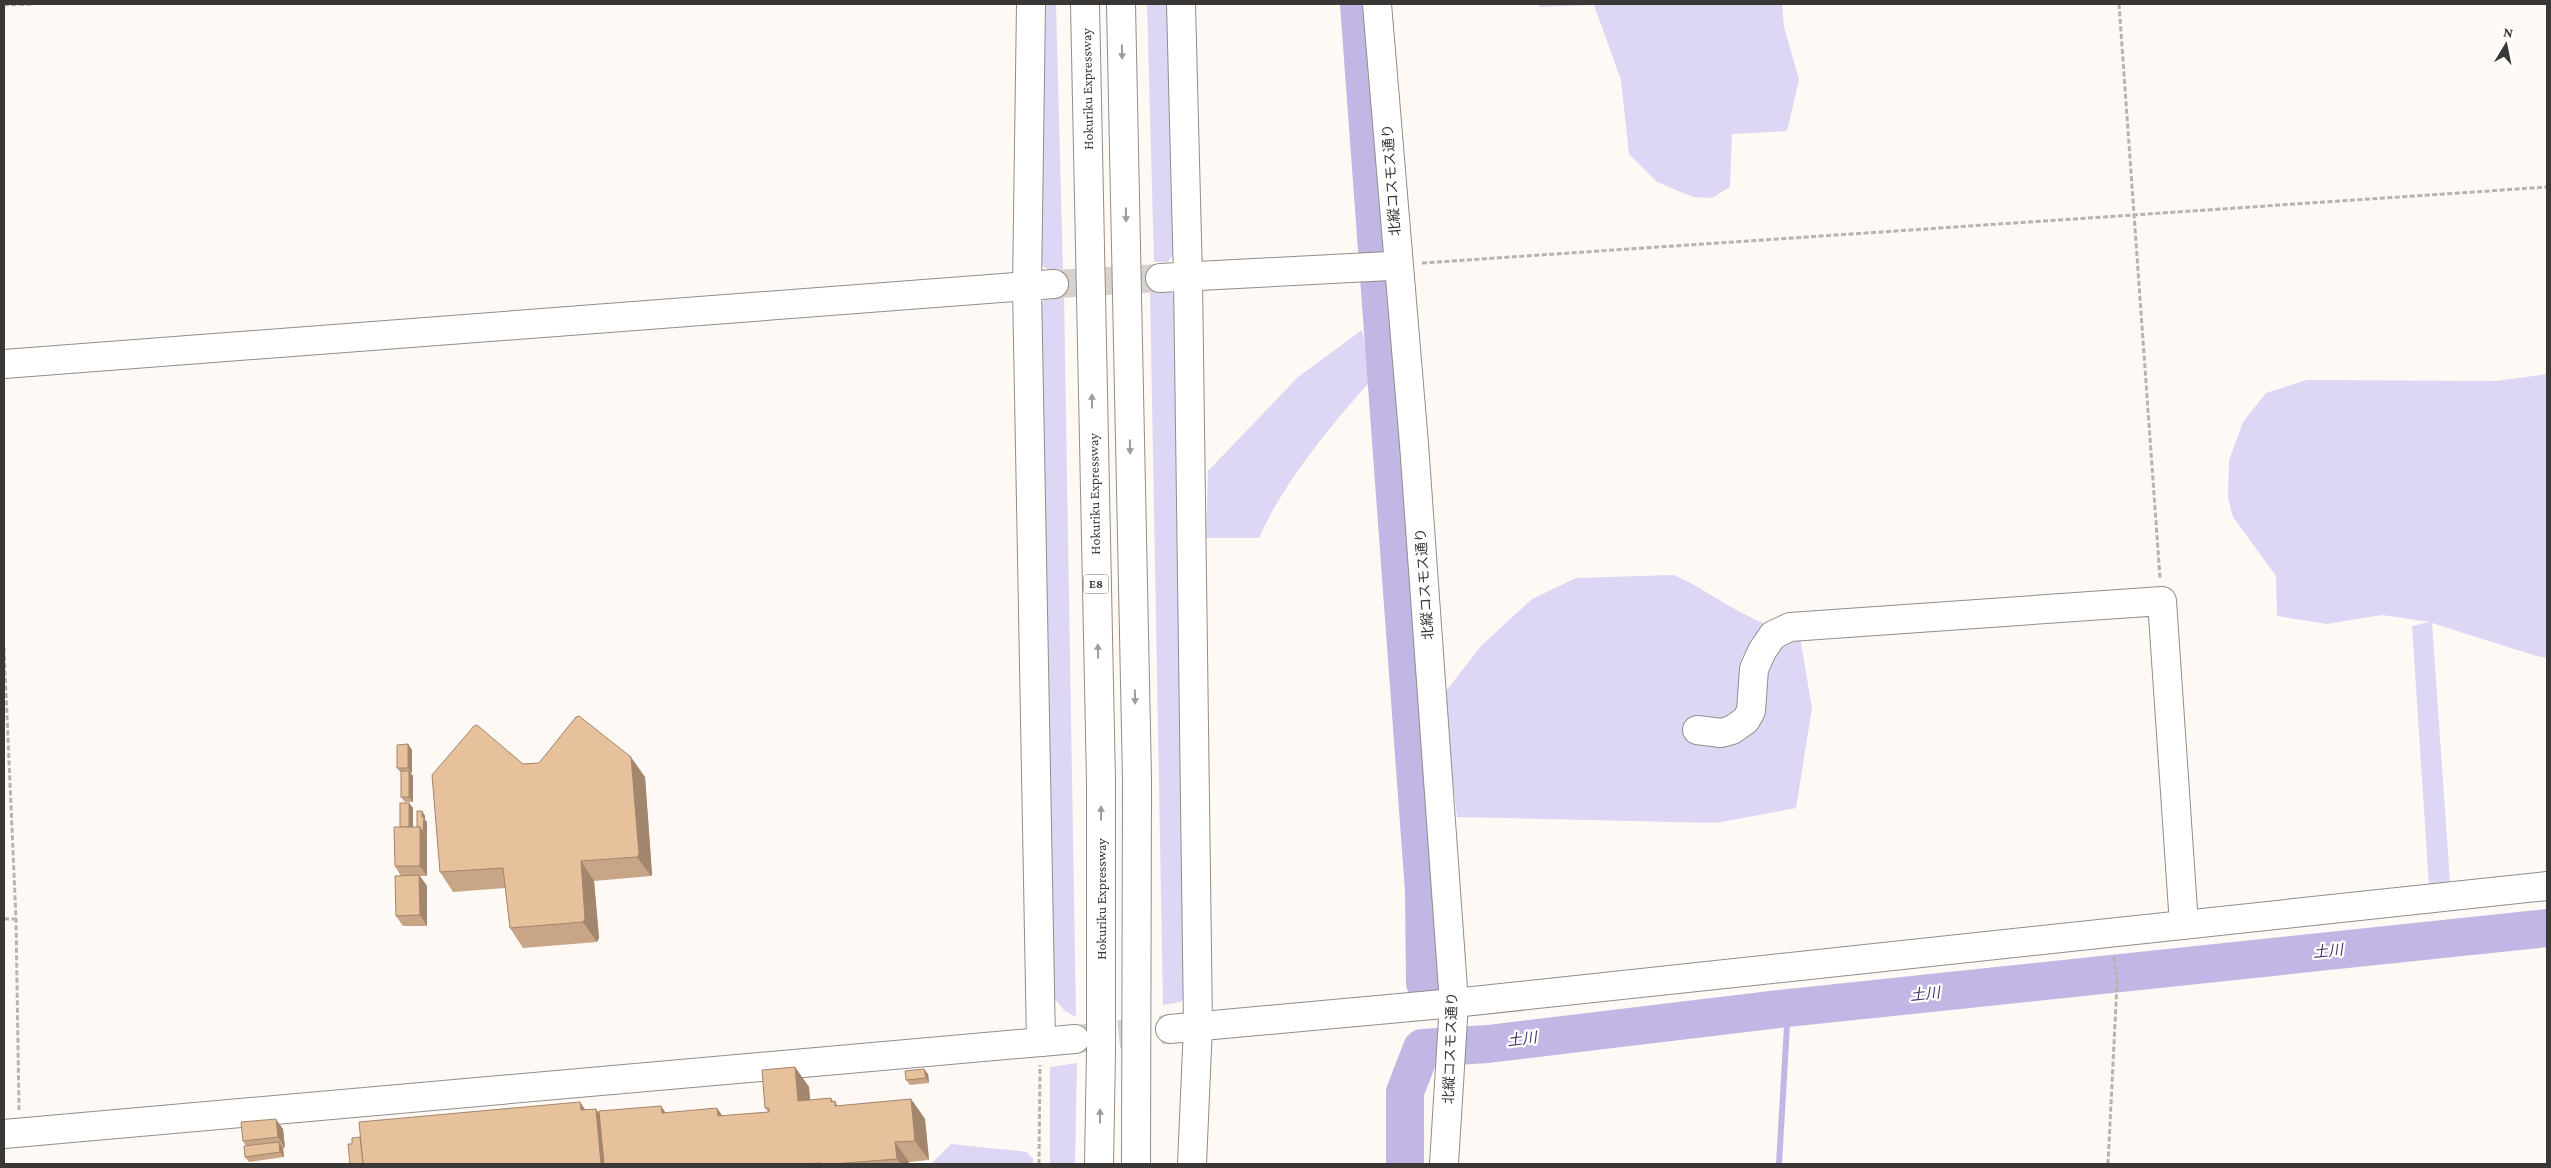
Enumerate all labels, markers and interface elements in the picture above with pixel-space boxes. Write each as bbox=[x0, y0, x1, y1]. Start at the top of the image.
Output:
north arrow bbox=[2481, 20, 2531, 70]
text: N bbox=[2502, 23, 2515, 41]
street label: Hokuriku Expressway bbox=[1078, 28, 1096, 150]
one-way arrow bbox=[1118, 45, 1126, 61]
street label: 北縦コスモス通り bbox=[1379, 124, 1403, 236]
one-way arrow bbox=[1122, 207, 1130, 223]
one-way arrow bbox=[1088, 392, 1096, 408]
street label: Hokuriku Expressway bbox=[1085, 433, 1103, 555]
one-way arrow bbox=[1126, 440, 1134, 456]
street label: 北縦コスモス通り bbox=[1412, 528, 1436, 640]
road number: E8 bbox=[1084, 574, 1108, 594]
one-way arrow bbox=[1094, 642, 1102, 658]
one-way arrow bbox=[1132, 690, 1140, 706]
one-way arrow bbox=[1097, 805, 1105, 821]
street label: Hokuriku Expressway bbox=[1093, 838, 1109, 960]
water label: 土川 bbox=[2312, 941, 2346, 961]
water label: 土川 bbox=[1909, 984, 1943, 1004]
street label: 北縦コスモス通り bbox=[1440, 992, 1460, 1104]
water label: 土川 bbox=[1506, 1029, 1540, 1049]
one-way arrow bbox=[1096, 1107, 1104, 1123]

